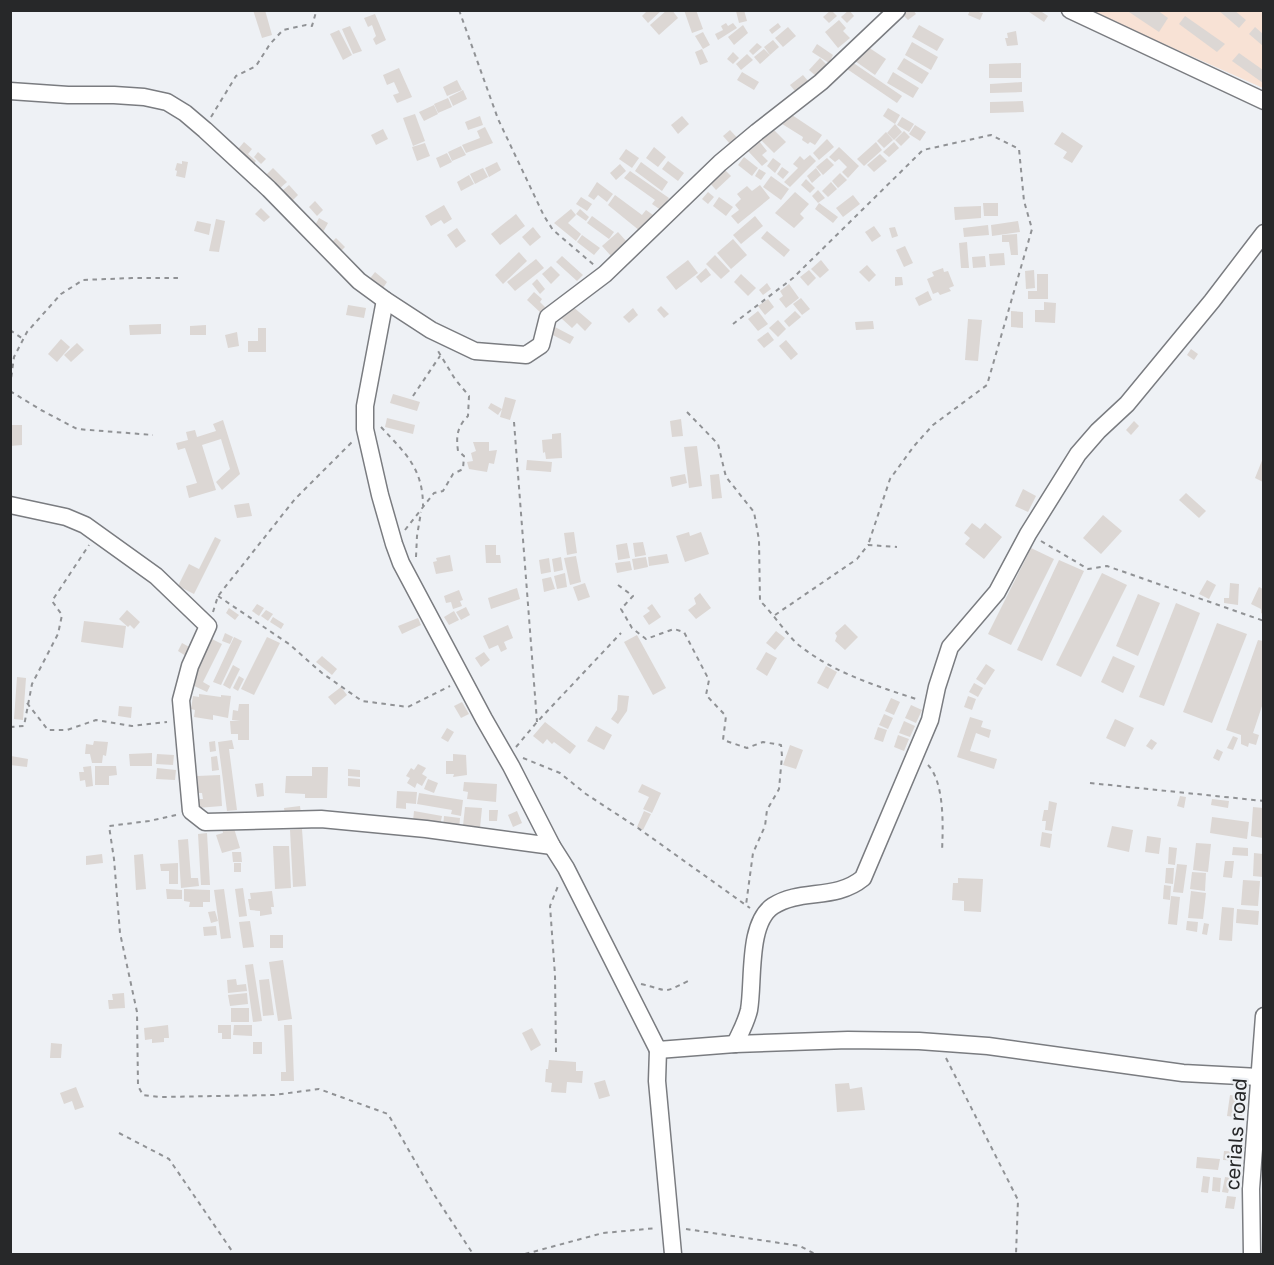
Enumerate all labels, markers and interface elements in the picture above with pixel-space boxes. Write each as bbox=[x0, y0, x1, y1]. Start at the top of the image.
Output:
street label: cerials road bbox=[1219, 1077, 1251, 1191]

